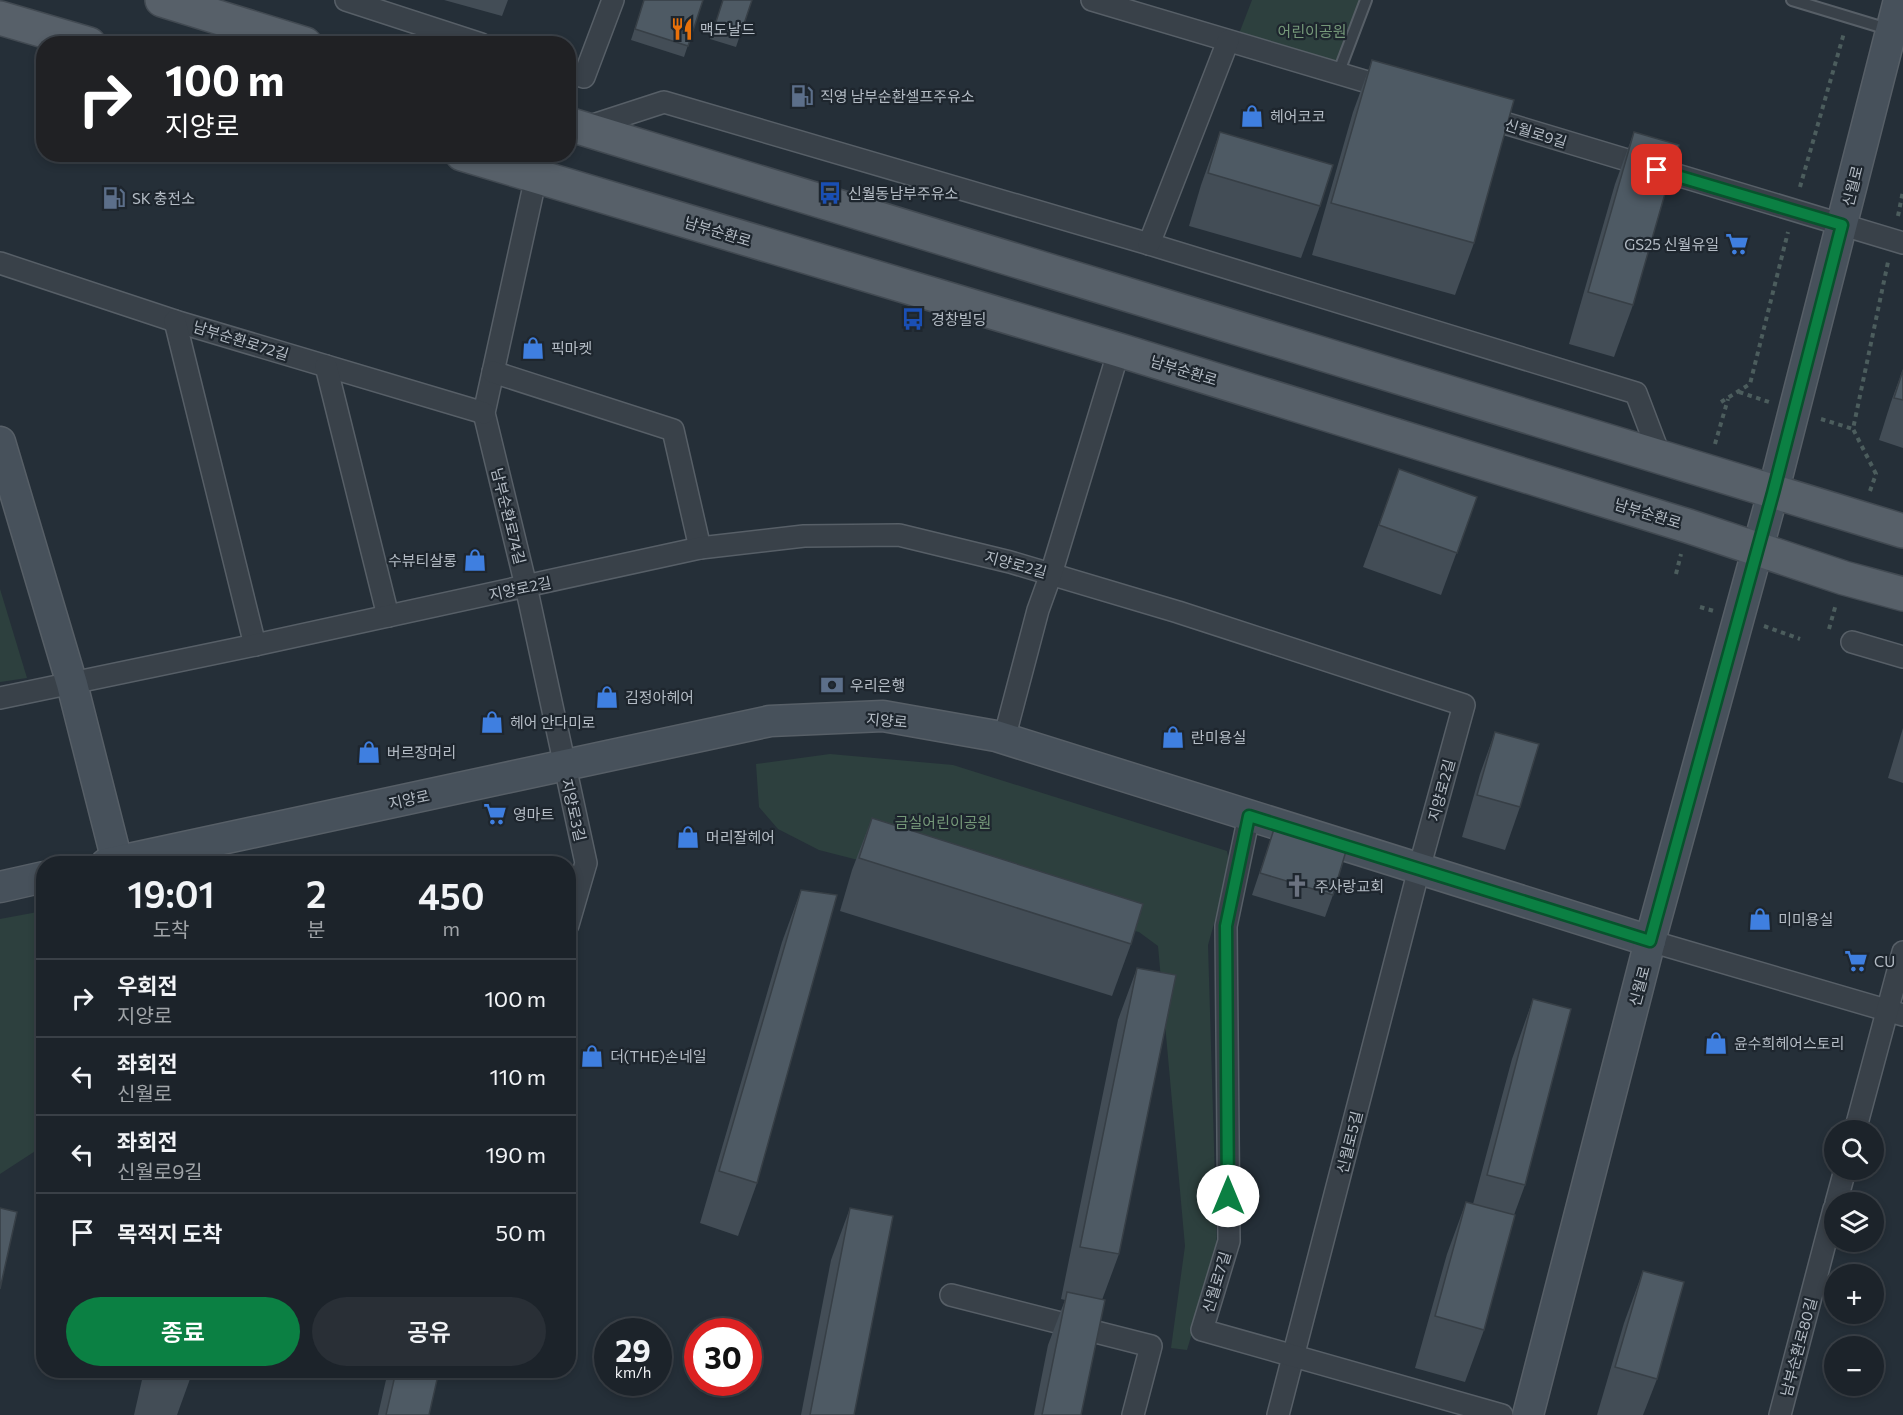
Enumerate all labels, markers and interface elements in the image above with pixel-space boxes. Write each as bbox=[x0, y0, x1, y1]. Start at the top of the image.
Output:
restaurant icon: 맥도날드 bbox=[669, 16, 695, 42]
place label: 맥도날드 bbox=[700, 20, 755, 38]
park label: 어린이공원 bbox=[1277, 22, 1347, 40]
text: 100 m bbox=[165, 53, 285, 105]
icon: right bbox=[66, 60, 144, 138]
fuel station icon: 직영 남부순환셀프주유소 bbox=[789, 83, 815, 109]
place label: 직영 남부순환셀프주유소 bbox=[820, 87, 975, 105]
shop icon: 헤어코코 bbox=[1239, 103, 1265, 129]
place label: 헤어코코 bbox=[1270, 107, 1325, 125]
text: 지양로 bbox=[165, 109, 240, 142]
street label: 신월로9길 bbox=[1503, 115, 1569, 151]
pin bbox=[1631, 144, 1682, 195]
icon: arrive bbox=[1640, 153, 1673, 186]
street label: 신월로 bbox=[1838, 164, 1866, 208]
bus stop icon: 신월동남부주유소 bbox=[817, 180, 843, 206]
place label: 신월동남부주유소 bbox=[848, 184, 959, 202]
fuel station icon: SK 충전소 bbox=[101, 185, 127, 211]
place label: SK 충전소 bbox=[132, 189, 195, 207]
street label: 남부순환로 bbox=[682, 212, 754, 250]
supermarket icon: GS25 신월유일 bbox=[1724, 231, 1750, 257]
place label: GS25 신월유일 bbox=[1624, 235, 1719, 253]
bus stop icon: 경창빌딩 bbox=[900, 306, 926, 332]
place label: 경창빌딩 bbox=[931, 310, 986, 328]
street label: 남부순환로72길 bbox=[191, 317, 291, 363]
shop icon: 픽마켓 bbox=[520, 335, 546, 361]
place label: 픽마켓 bbox=[551, 339, 592, 357]
street label: 남부순환로 bbox=[1148, 351, 1220, 389]
street label: 남부순환로74길 bbox=[488, 466, 530, 566]
street label: 남부순환로 bbox=[1612, 494, 1684, 532]
shop icon: 수뷰티살롱 bbox=[462, 547, 488, 573]
street label: 지양로2길 bbox=[983, 547, 1049, 581]
place label: 수뷰티살롱 bbox=[388, 551, 457, 569]
street label: 지양로2길 bbox=[487, 573, 553, 603]
bank icon: 우리은행 bbox=[819, 672, 845, 698]
place label: 우리은행 bbox=[850, 676, 905, 694]
shop icon: 김정아헤어 bbox=[594, 684, 620, 710]
place label: 김정아헤어 bbox=[625, 688, 694, 706]
shop icon: 헤어 안다미로 bbox=[479, 709, 505, 735]
street label: 지양로 bbox=[866, 709, 908, 731]
place label: 헤어 안다미로 bbox=[510, 713, 596, 731]
shop icon: 란미용실 bbox=[1160, 724, 1186, 750]
place label: 란미용실 bbox=[1191, 728, 1246, 746]
shop icon: 버르장머리 bbox=[356, 739, 382, 765]
place label: 버르장머리 bbox=[387, 743, 456, 761]
street label: 지양로2길 bbox=[1424, 757, 1458, 823]
street label: 지양로3길 bbox=[558, 777, 590, 843]
street label: 지양로 bbox=[387, 786, 431, 812]
supermarket icon: 영마트 bbox=[482, 801, 508, 827]
place label: 영마트 bbox=[513, 805, 555, 823]
park label: 금실어린이공원 bbox=[895, 813, 991, 831]
shop icon: 머리잘헤어 bbox=[675, 824, 701, 850]
place label: 머리잘헤어 bbox=[706, 828, 775, 846]
text: 19:01 bbox=[128, 871, 215, 915]
text: 2 bbox=[306, 871, 326, 915]
text: 450 bbox=[418, 873, 484, 917]
church icon: 주사랑교회 bbox=[1284, 873, 1310, 899]
place label: 주사랑교회 bbox=[1315, 877, 1384, 895]
shop icon: 미미용실 bbox=[1747, 906, 1773, 932]
place label: 미미용실 bbox=[1778, 910, 1833, 928]
text: m bbox=[442, 916, 460, 940]
text: 도착 bbox=[153, 917, 189, 941]
text: 분 bbox=[307, 917, 325, 941]
supermarket icon: CU bbox=[1843, 948, 1869, 974]
place label: CU bbox=[1874, 952, 1895, 970]
street label: 신월로 bbox=[1625, 964, 1653, 1008]
text: 우회전 bbox=[117, 972, 178, 999]
icon: right bbox=[66, 982, 99, 1015]
text: 100 m bbox=[484, 985, 546, 1012]
text: 지양로 bbox=[117, 1003, 172, 1027]
shop icon: 윤수희헤어스토리 bbox=[1703, 1030, 1729, 1056]
place label: 윤수희헤어스토리 bbox=[1734, 1034, 1844, 1052]
shop icon: 더(THE)손네일 bbox=[579, 1043, 605, 1069]
place label: 더(THE)손네일 bbox=[610, 1047, 707, 1065]
text: 좌회전 bbox=[117, 1050, 178, 1077]
icon: left bbox=[66, 1060, 99, 1093]
text: 110 m bbox=[489, 1063, 546, 1090]
text: 신월로 bbox=[117, 1081, 172, 1105]
street label: 신월로5길 bbox=[1333, 1109, 1365, 1175]
map controls bbox=[1824, 1120, 1884, 1396]
button: search bbox=[1824, 1120, 1884, 1180]
text: 좌회전 bbox=[117, 1128, 178, 1155]
icon: left bbox=[66, 1138, 99, 1171]
text: 190 m bbox=[485, 1141, 546, 1168]
text: 신월로9길 bbox=[117, 1159, 203, 1183]
position arrow bbox=[1196, 1164, 1260, 1228]
button: layers bbox=[1824, 1192, 1884, 1252]
icon: arrive bbox=[66, 1216, 99, 1249]
text: 50 m bbox=[496, 1219, 546, 1246]
text: 목적지 도착 bbox=[117, 1220, 222, 1247]
street label: 신월로7길 bbox=[1198, 1249, 1234, 1315]
button: + bbox=[1824, 1264, 1884, 1324]
street label: 남부순환로80길 bbox=[1776, 1296, 1820, 1398]
button: 종료 bbox=[66, 1297, 300, 1366]
button: 공유 bbox=[312, 1297, 546, 1366]
speed limit sign: 30 bbox=[684, 1318, 762, 1396]
text: 29 bbox=[615, 1331, 651, 1368]
button: − bbox=[1824, 1336, 1884, 1396]
text: km/h bbox=[615, 1363, 651, 1381]

